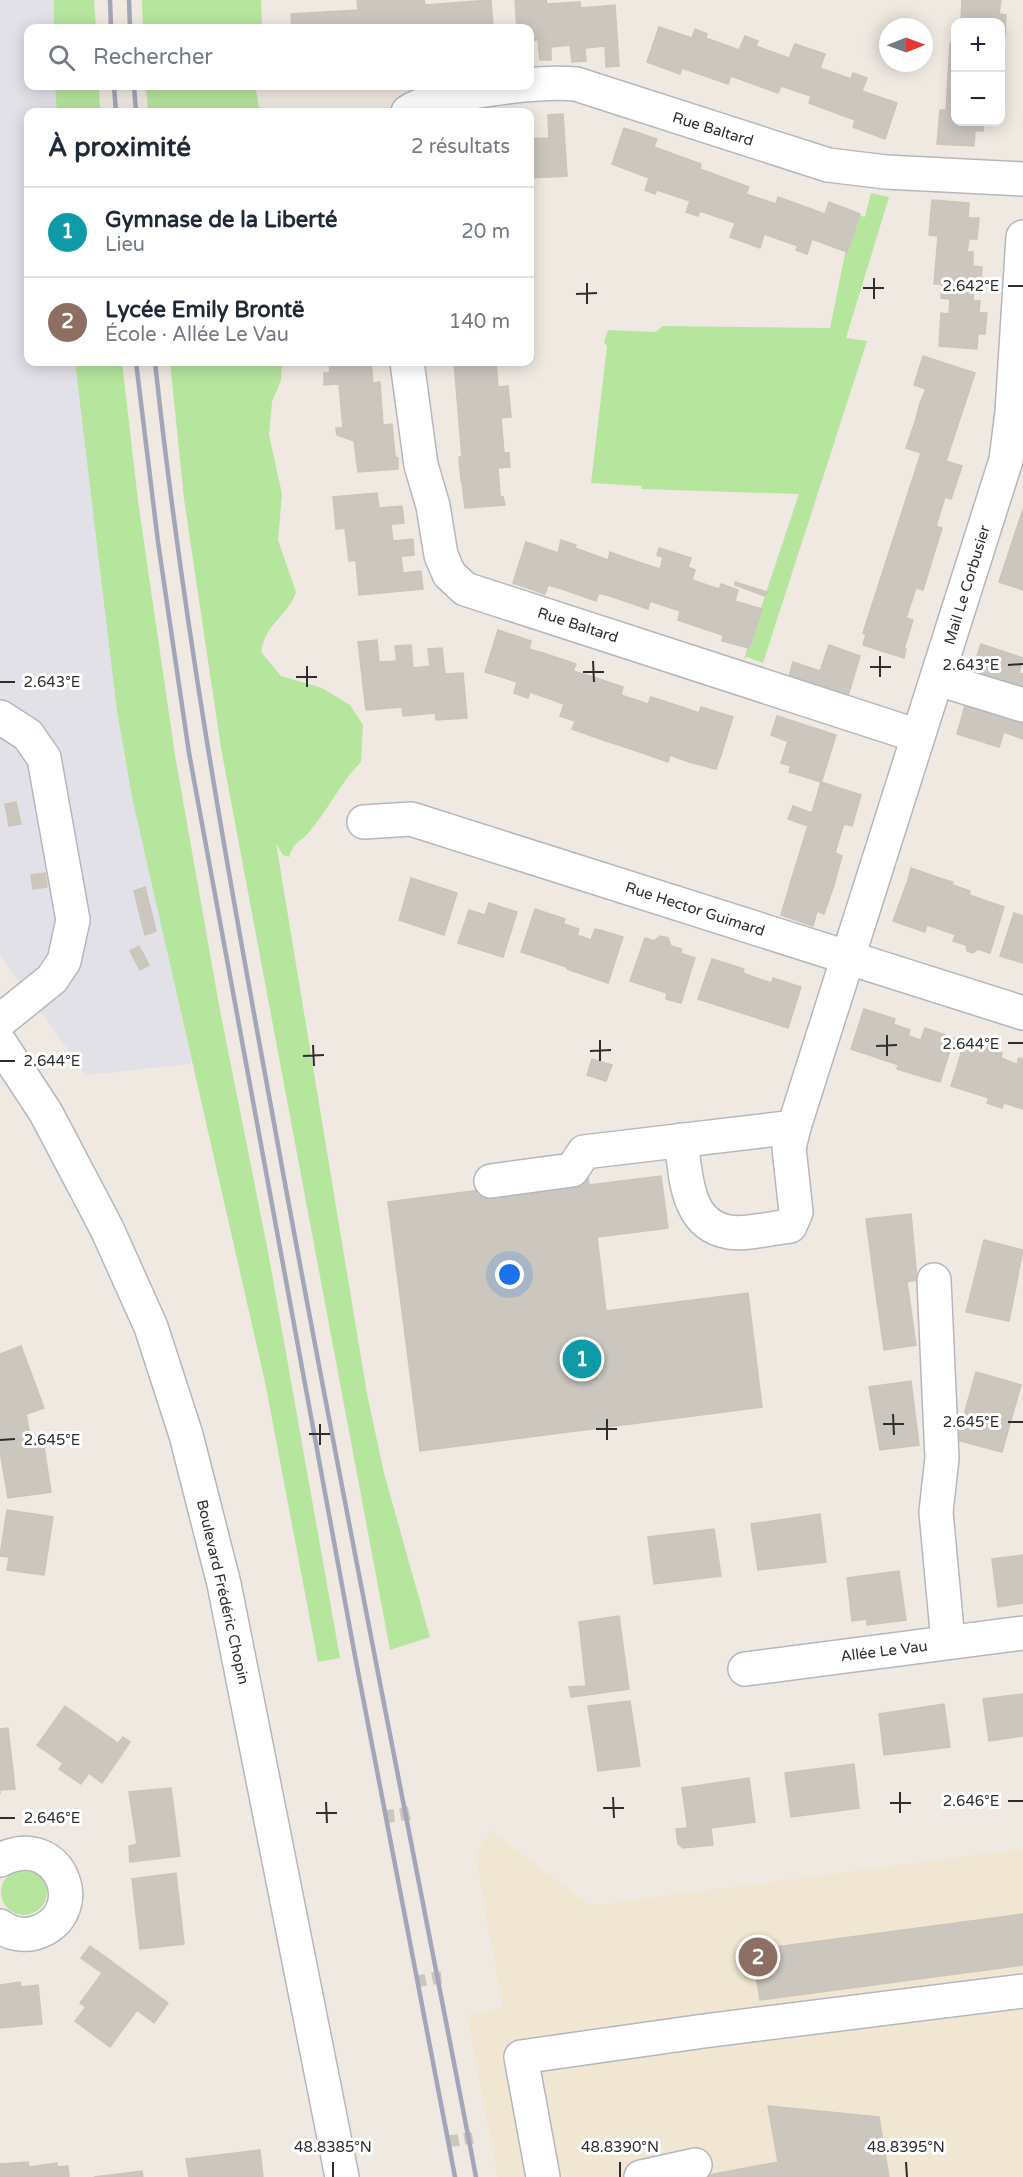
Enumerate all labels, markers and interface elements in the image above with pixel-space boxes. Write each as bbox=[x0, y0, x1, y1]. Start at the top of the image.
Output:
north arrow bbox=[879, 18, 933, 72]
map controls bbox=[951, 18, 1005, 126]
button: + bbox=[951, 18, 1005, 72]
search box bbox=[24, 24, 534, 90]
icon: search bbox=[45, 41, 78, 74]
text: Rechercher bbox=[93, 44, 213, 70]
button: − bbox=[951, 72, 1005, 126]
street label: Rue Baltard bbox=[670, 108, 756, 150]
text: À proximité bbox=[48, 132, 191, 163]
text: 2 résultats bbox=[411, 135, 510, 159]
text: Gymnase de la Liberté bbox=[105, 207, 337, 233]
text: 1 bbox=[61, 220, 74, 244]
text: 20 m bbox=[461, 220, 510, 244]
text: Lieu bbox=[105, 233, 145, 257]
text: 2.642°E bbox=[943, 277, 999, 295]
text: Lycée Emily Brontë bbox=[105, 297, 305, 323]
text: 2 bbox=[61, 310, 74, 334]
text: 140 m bbox=[449, 310, 510, 334]
text: École · Allée Le Vau bbox=[105, 323, 289, 347]
street label: Mail Le Corbusier bbox=[940, 523, 994, 647]
street label: Rue Baltard bbox=[535, 603, 621, 647]
text: 2.643°E bbox=[943, 656, 999, 674]
text: 2.643°E bbox=[24, 673, 80, 691]
street label: Rue Hector Guimard bbox=[623, 878, 767, 940]
text: 2.644°E bbox=[943, 1035, 999, 1053]
text: 2.644°E bbox=[24, 1052, 80, 1070]
your location bbox=[495, 1260, 524, 1289]
pin: 1 bbox=[562, 1336, 602, 1382]
text: 2.645°E bbox=[943, 1413, 999, 1431]
text: 2.645°E bbox=[24, 1431, 80, 1449]
street label: Boulevard Frédéric Chopin bbox=[193, 1498, 253, 1686]
street label: Allée Le Vau bbox=[839, 1637, 929, 1665]
text: 2.646°E bbox=[943, 1792, 999, 1810]
text: 2.646°E bbox=[24, 1809, 80, 1827]
pin: 2 bbox=[738, 1934, 777, 1980]
text: 48.8385°N bbox=[294, 2138, 372, 2156]
text: 48.8390°N bbox=[581, 2138, 659, 2156]
text: 48.8395°N bbox=[867, 2138, 945, 2156]

